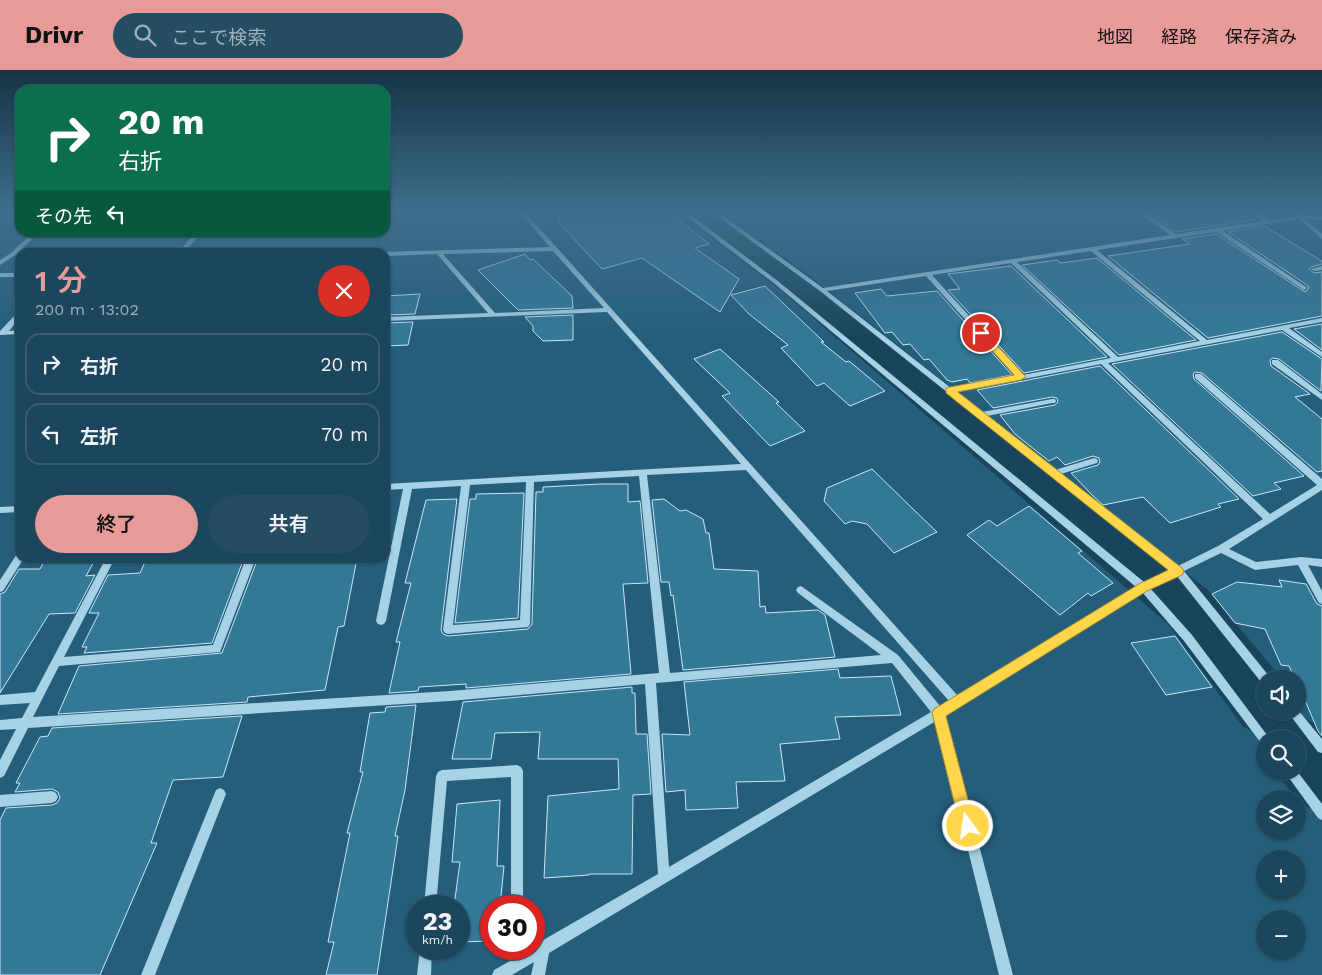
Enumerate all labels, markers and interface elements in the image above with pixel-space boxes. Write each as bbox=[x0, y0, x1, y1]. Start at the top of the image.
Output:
search box bbox=[113, 13, 463, 58]
text: Drivr bbox=[25, 21, 83, 49]
icon: search bbox=[131, 21, 159, 49]
text: ここで検索 bbox=[171, 26, 266, 49]
text: 地図 bbox=[1097, 26, 1133, 47]
text: 経路 bbox=[1161, 26, 1197, 47]
text: 保存済み bbox=[1225, 26, 1297, 47]
text: 20 m bbox=[118, 101, 204, 143]
icon: right bbox=[35, 105, 100, 170]
text: 右折 bbox=[118, 149, 162, 174]
icon: left bbox=[102, 200, 130, 228]
text: その先 bbox=[35, 205, 92, 228]
text: 1 分 bbox=[35, 263, 87, 298]
button: close bbox=[318, 265, 370, 317]
text: 200 m · 13:02 bbox=[35, 300, 139, 319]
pin bbox=[960, 312, 1002, 354]
icon: arrive bbox=[967, 319, 995, 347]
icon: right bbox=[37, 350, 65, 378]
text: 20 m bbox=[321, 353, 368, 376]
text: 右折 bbox=[80, 355, 118, 378]
icon: left bbox=[37, 420, 65, 448]
text: 70 m bbox=[321, 423, 368, 446]
text: 左折 bbox=[80, 425, 118, 448]
button: 終了 bbox=[35, 495, 198, 553]
button: 共有 bbox=[208, 495, 370, 553]
map controls bbox=[1256, 670, 1306, 960]
button: sound bbox=[1256, 670, 1306, 720]
button: search bbox=[1256, 730, 1306, 780]
button: layers bbox=[1256, 790, 1306, 840]
position arrow bbox=[941, 799, 993, 851]
button: + bbox=[1256, 850, 1306, 900]
speed limit sign: 30 bbox=[480, 895, 545, 960]
text: 23 bbox=[423, 907, 452, 936]
button: − bbox=[1256, 910, 1306, 960]
text: km/h bbox=[422, 933, 453, 947]

